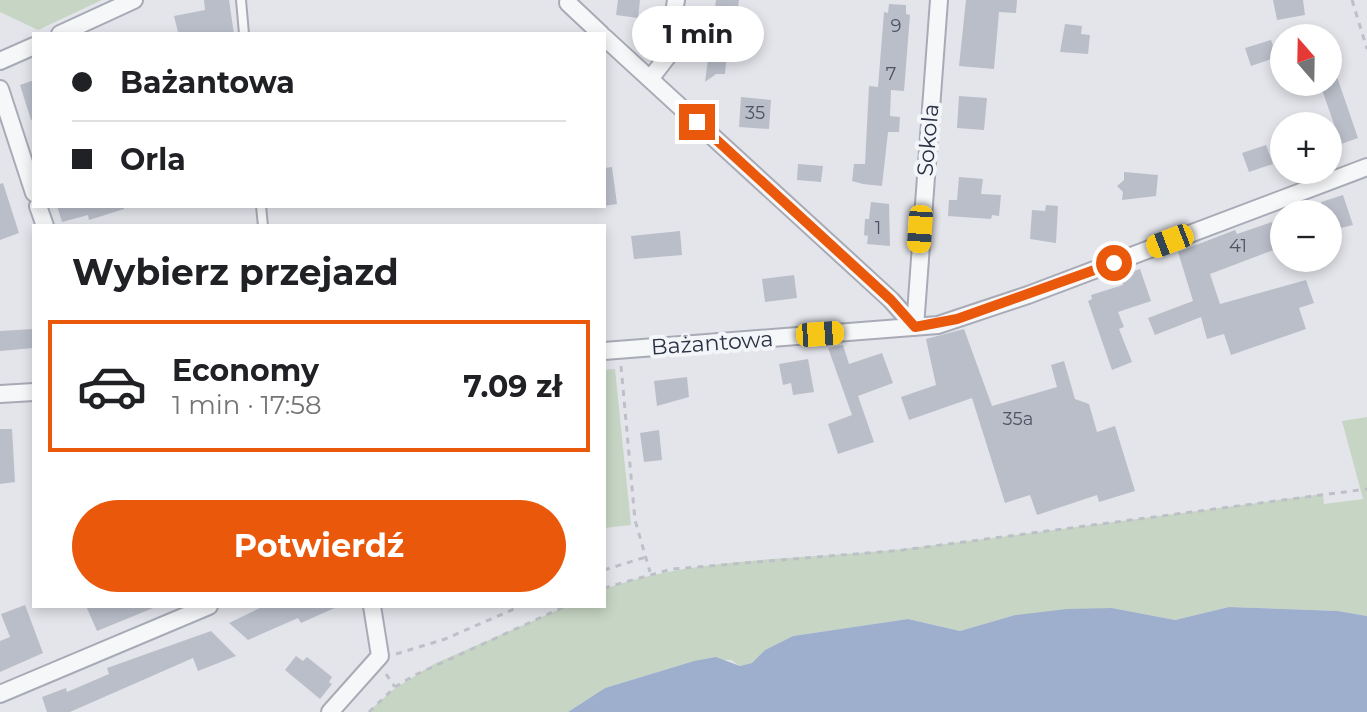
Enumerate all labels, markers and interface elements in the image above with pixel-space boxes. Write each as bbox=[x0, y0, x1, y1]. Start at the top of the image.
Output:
callout: 1 min bbox=[631, 6, 763, 62]
house number: 9 bbox=[891, 15, 902, 37]
text: 1 min bbox=[663, 18, 733, 50]
north arrow bbox=[1270, 24, 1342, 96]
map controls bbox=[1270, 24, 1342, 272]
house number: 7 bbox=[886, 63, 896, 85]
text: Bażantowa bbox=[120, 64, 295, 101]
house number: 35 bbox=[745, 102, 765, 124]
street label: Sokola bbox=[911, 103, 945, 177]
route end bbox=[679, 104, 715, 140]
button: + bbox=[1270, 112, 1342, 184]
text: Orla bbox=[120, 141, 186, 178]
button: − bbox=[1270, 200, 1342, 272]
car bbox=[906, 204, 934, 254]
house number: 1 bbox=[875, 217, 881, 239]
car bbox=[1143, 221, 1197, 261]
house number: 41 bbox=[1229, 235, 1247, 257]
route start bbox=[1096, 245, 1132, 281]
text: Wybierz przejazd bbox=[72, 250, 399, 294]
car bbox=[795, 320, 845, 348]
street label: Bażantowa bbox=[650, 325, 774, 361]
icon: car bbox=[76, 350, 148, 422]
text: Economy bbox=[172, 352, 319, 389]
text: 7.09 zł bbox=[463, 368, 562, 405]
text: 1 min · 17:58 bbox=[172, 389, 322, 421]
house number: 35a bbox=[1003, 408, 1033, 430]
button: Potwierdź bbox=[72, 500, 566, 592]

